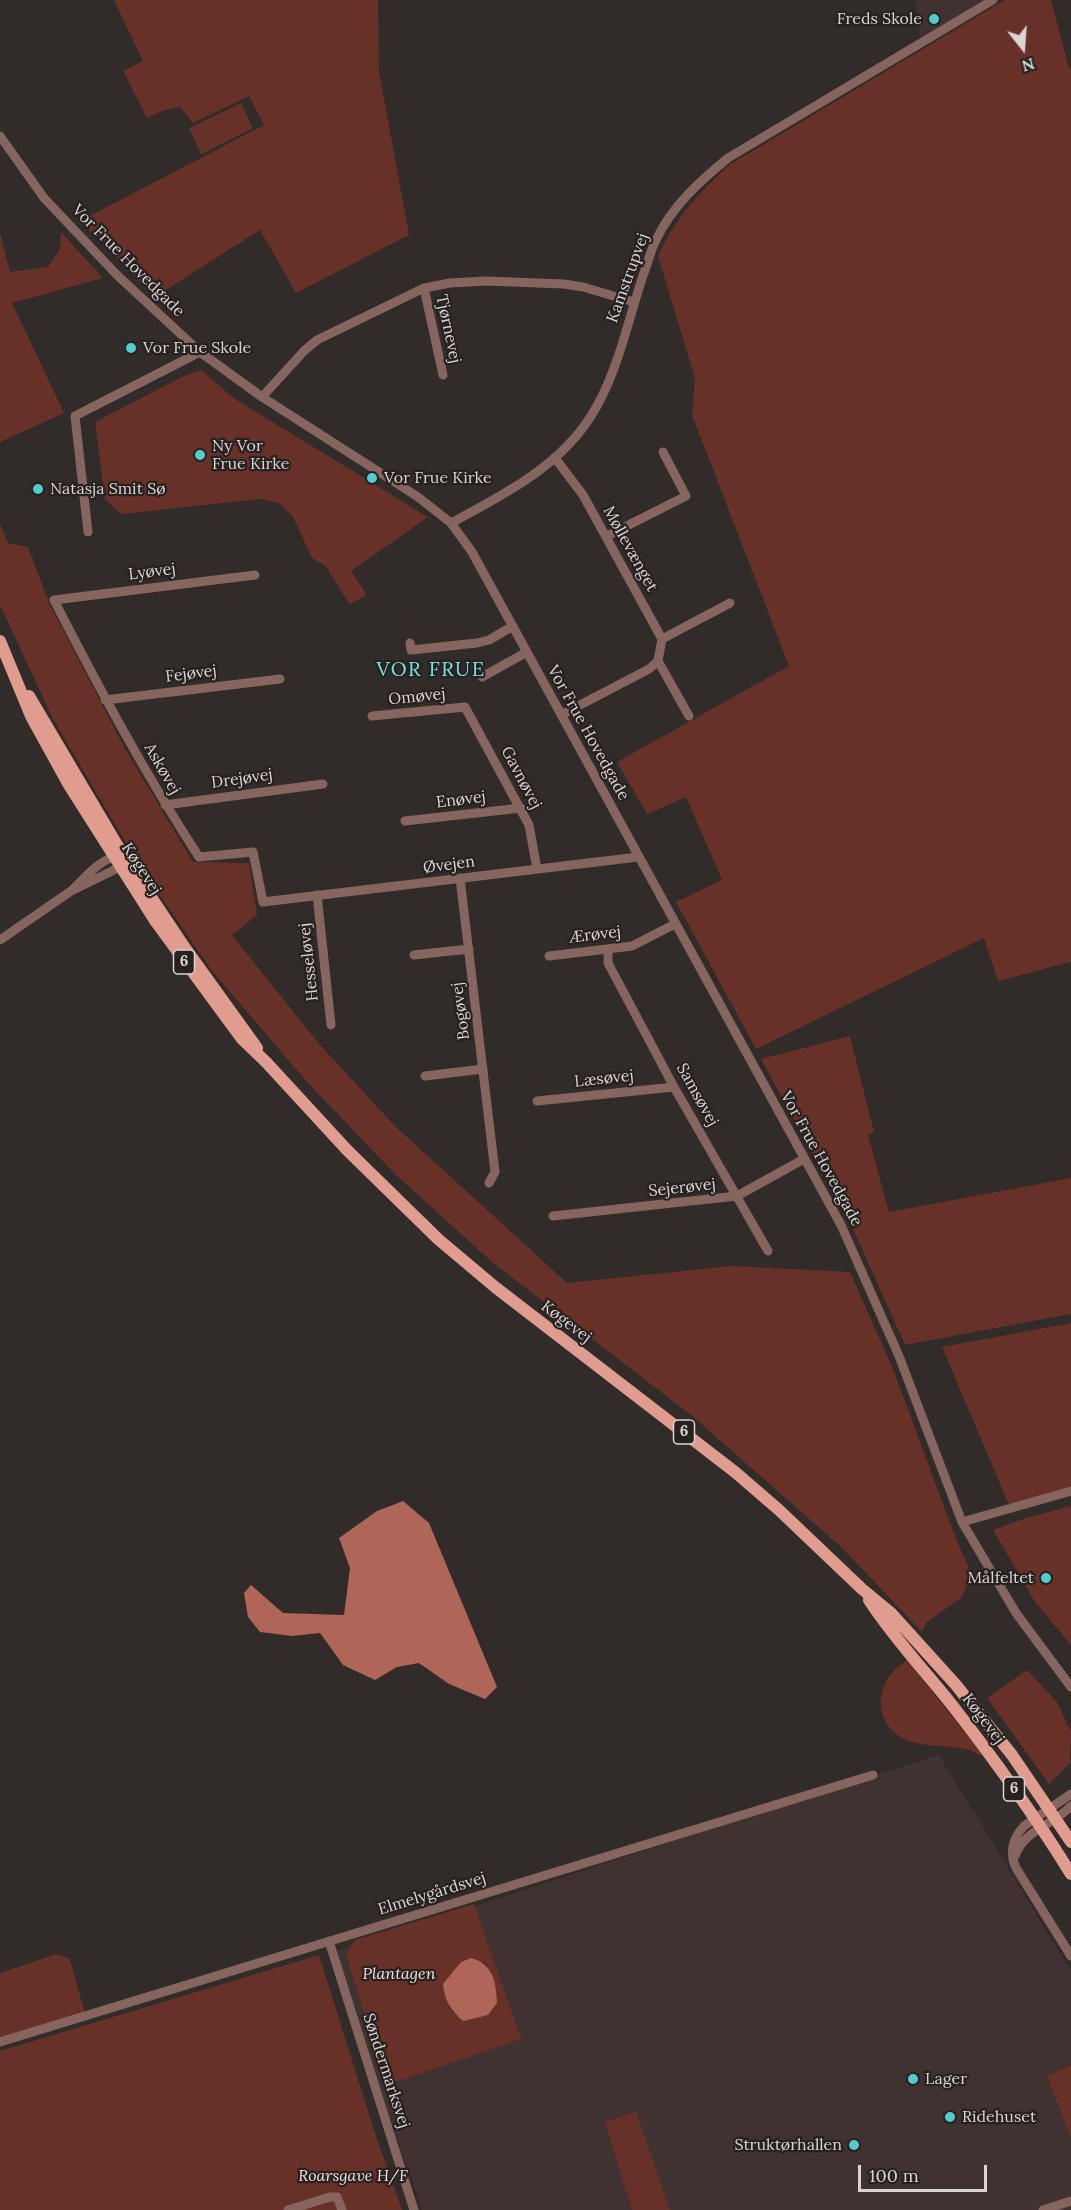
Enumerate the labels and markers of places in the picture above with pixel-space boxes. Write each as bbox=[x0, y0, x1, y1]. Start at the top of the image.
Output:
place label: Freds Skole bbox=[837, 9, 922, 29]
marker: Freds Skole bbox=[927, 12, 941, 26]
place label: Vor Frue Skole bbox=[143, 338, 251, 358]
marker: Vor Frue Skole bbox=[124, 341, 138, 355]
place label: Ny Vor Frue Kirke bbox=[212, 436, 289, 474]
marker: Ny Vor Frue Kirke bbox=[193, 448, 207, 462]
place label: Vor Frue Kirke bbox=[384, 468, 492, 488]
marker: Vor Frue Kirke bbox=[365, 471, 379, 485]
place label: Natasja Smit Sø bbox=[50, 479, 166, 499]
marker: Natasja Smit Sø bbox=[31, 482, 45, 496]
place label: Målfeltet bbox=[967, 1568, 1034, 1588]
marker: Målfeltet bbox=[1039, 1571, 1053, 1585]
place label: Lager bbox=[925, 2069, 967, 2089]
marker: Lager bbox=[906, 2072, 920, 2086]
place label: Ridehuset bbox=[962, 2107, 1036, 2127]
marker: Ridehuset bbox=[943, 2110, 957, 2124]
place label: Struktørhallen bbox=[734, 2135, 842, 2155]
marker: Struktørhallen bbox=[847, 2138, 861, 2152]

